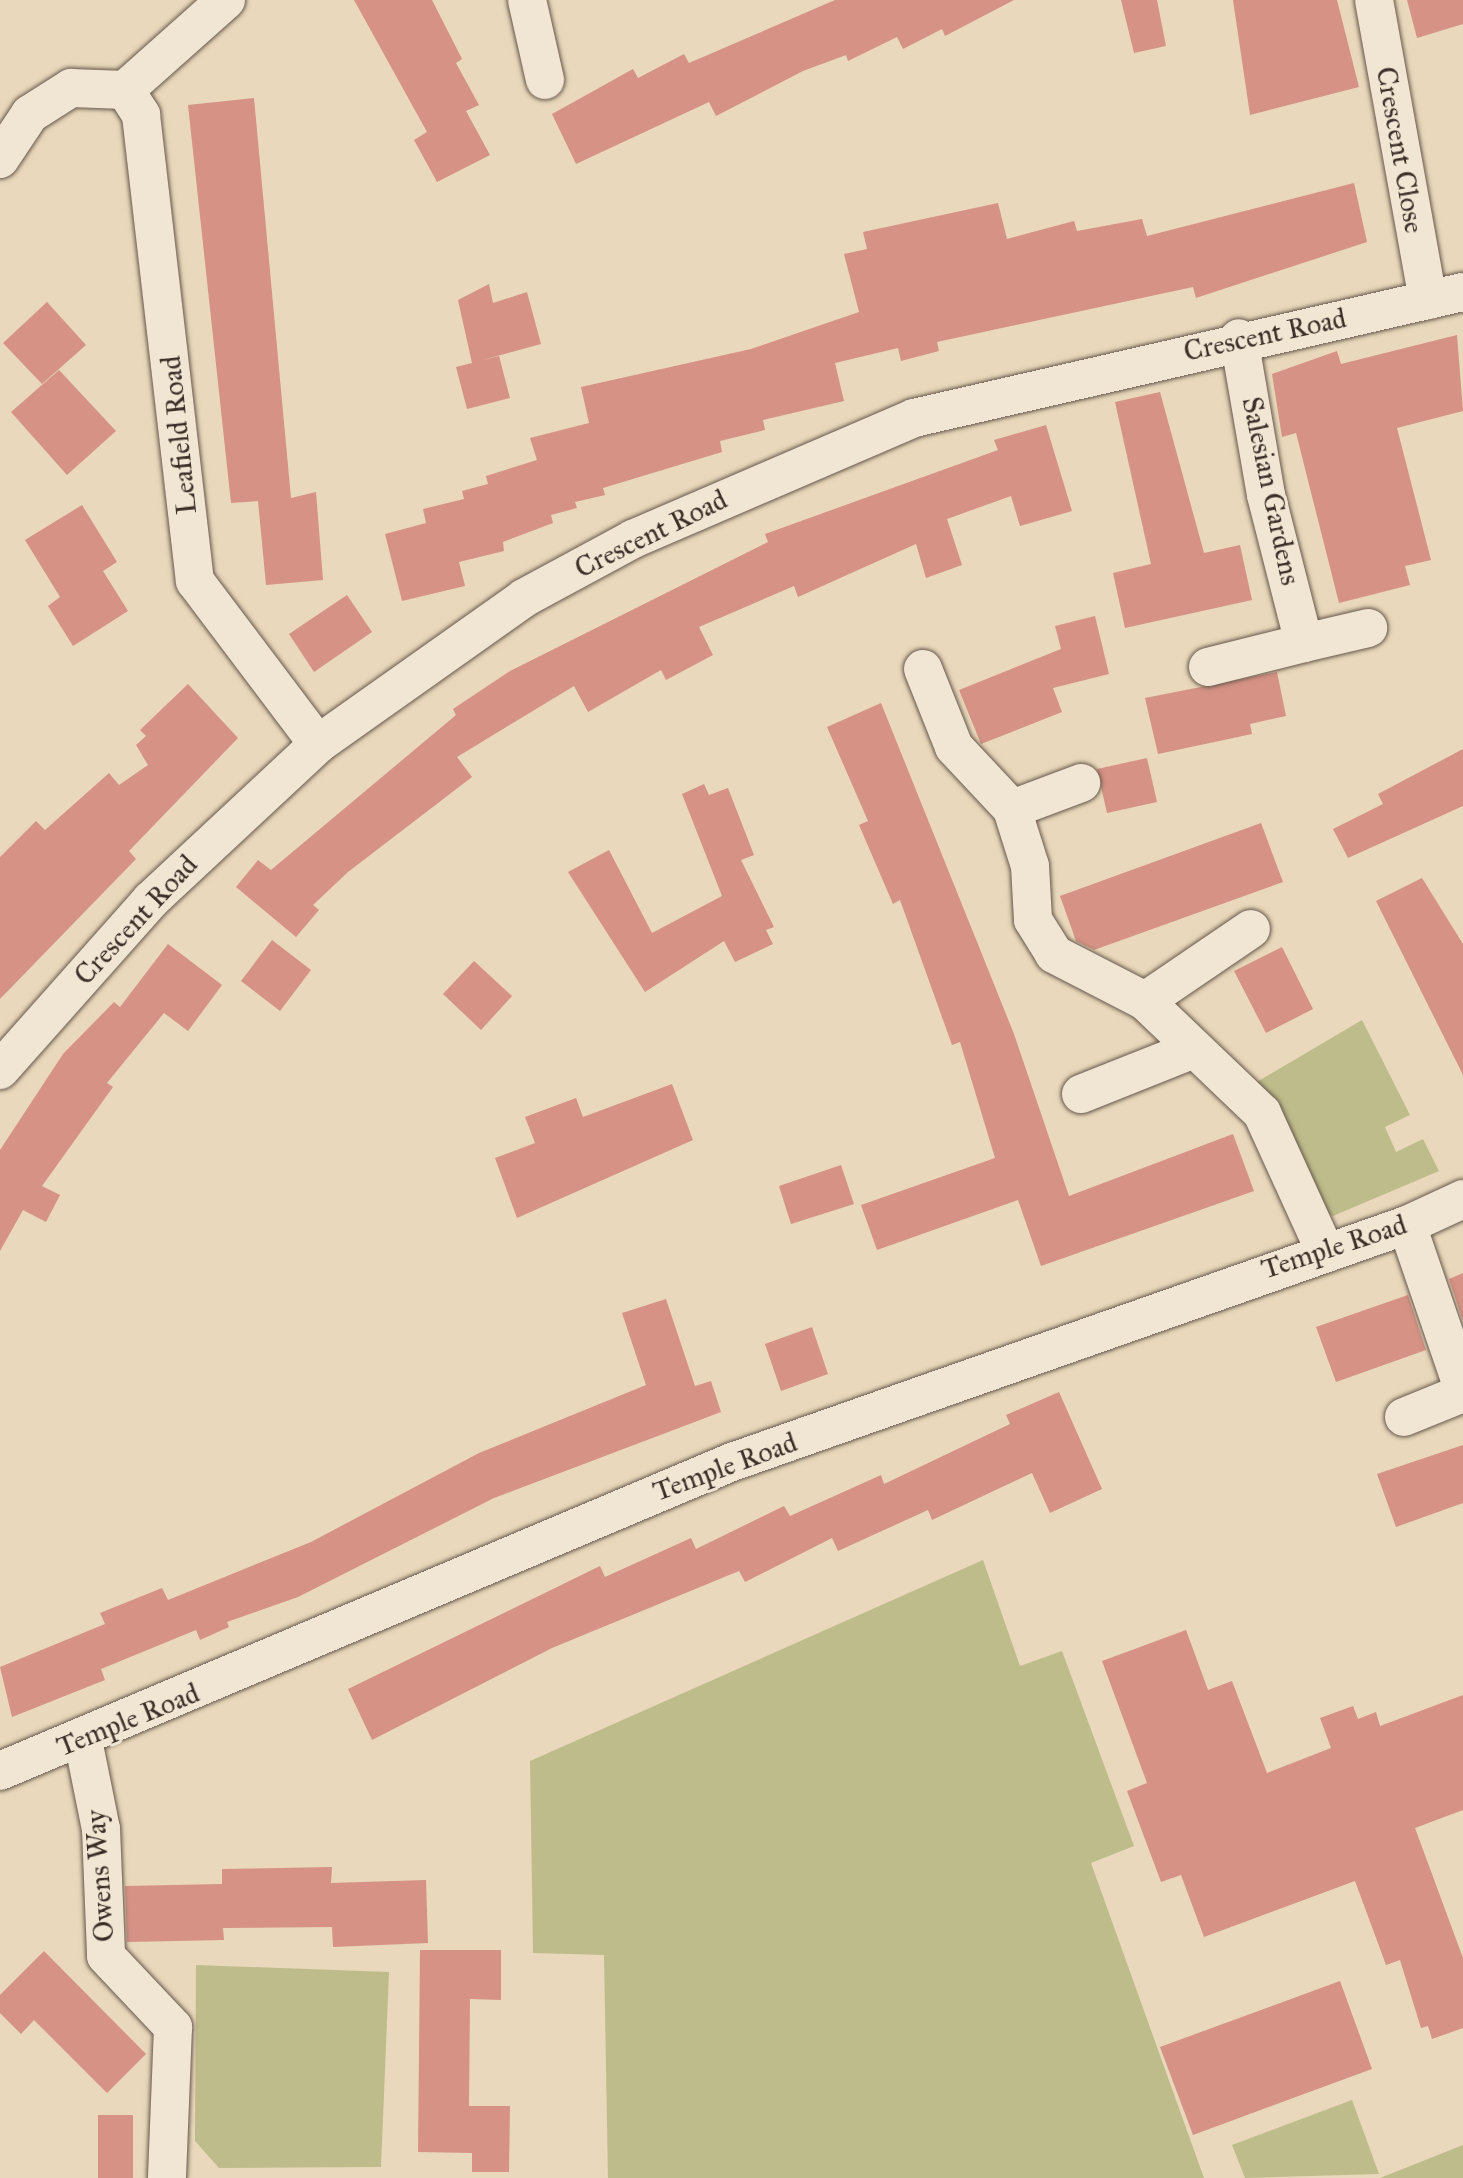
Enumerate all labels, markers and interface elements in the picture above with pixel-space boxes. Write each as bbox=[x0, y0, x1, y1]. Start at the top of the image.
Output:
street label: Crescent Close bbox=[1369, 64, 1431, 236]
street label: Crescent Road bbox=[1181, 301, 1349, 369]
street label: Leafield Road bbox=[154, 354, 204, 516]
street label: Salesian Gardens bbox=[1235, 394, 1307, 588]
street label: Crescent Road bbox=[569, 483, 733, 585]
street label: Crescent Road bbox=[67, 848, 205, 992]
street label: Temple Road bbox=[1257, 1208, 1411, 1286]
street label: Temple Road bbox=[648, 1425, 802, 1509]
street label: Temple Road bbox=[52, 1676, 204, 1764]
street label: Owens Way bbox=[79, 1809, 121, 1943]

